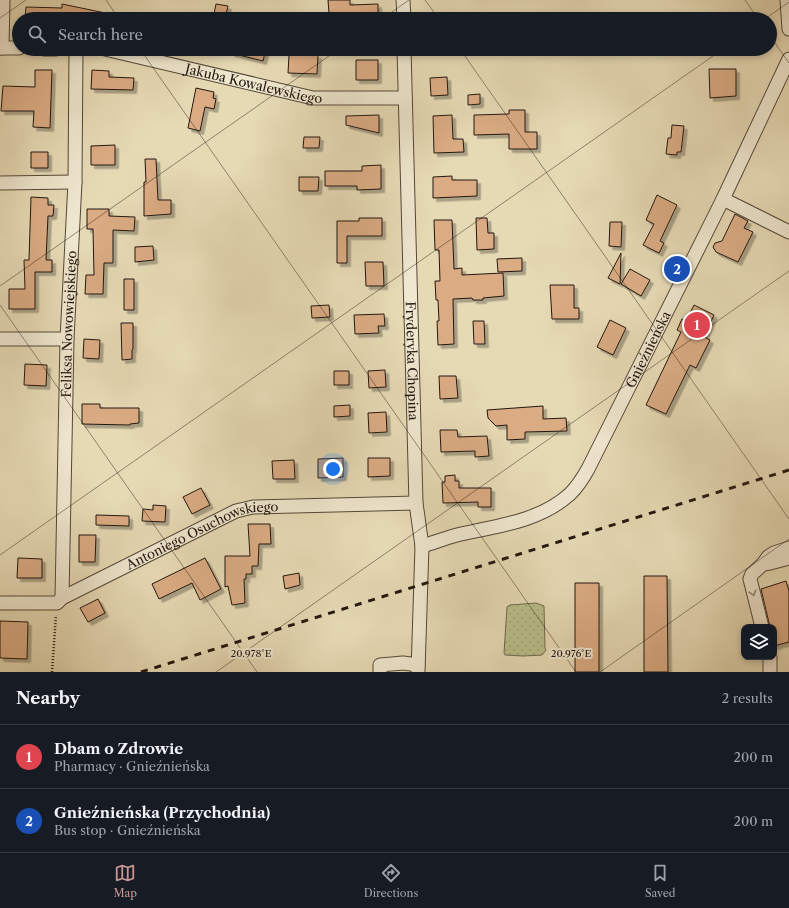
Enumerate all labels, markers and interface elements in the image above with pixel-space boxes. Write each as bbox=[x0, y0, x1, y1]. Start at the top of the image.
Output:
search box bbox=[12, 12, 777, 56]
icon: search bbox=[26, 23, 48, 45]
text: Search here bbox=[58, 25, 143, 44]
street label: Jakuba Kowalewskiego bbox=[182, 60, 322, 106]
street label: Feliksa Nowowiejskiego bbox=[58, 250, 80, 398]
pin: 2 bbox=[664, 254, 690, 284]
street label: Fryderyka Chopina bbox=[403, 301, 422, 421]
street label: Gnieźnieńska bbox=[622, 308, 674, 390]
pin: 1 bbox=[684, 310, 710, 340]
your location bbox=[323, 459, 343, 479]
street label: Antoniego Osuchowskiego bbox=[122, 498, 279, 573]
one-way arrow bbox=[748, 590, 756, 596]
map controls bbox=[741, 624, 777, 660]
button: layers bbox=[741, 624, 777, 660]
text: 20.978°E bbox=[230, 647, 272, 660]
text: 20.976°E bbox=[551, 647, 591, 660]
text: Nearby bbox=[16, 688, 80, 708]
text: 2 results bbox=[722, 690, 773, 706]
text: Dbam o Zdrowie bbox=[54, 739, 183, 758]
text: 1 bbox=[26, 749, 32, 765]
text: 200 m bbox=[733, 749, 773, 765]
text: Pharmacy · Gnieźnieńska bbox=[54, 758, 210, 774]
text: Gnieźnieńska (Przychodnia) bbox=[54, 803, 270, 822]
text: 2 bbox=[25, 813, 33, 829]
text: 200 m bbox=[733, 813, 773, 829]
text: Bus stop · Gnieźnieńska bbox=[54, 822, 201, 838]
tab: Map bbox=[113, 862, 137, 900]
tab: Directions bbox=[364, 862, 418, 900]
tab: Saved bbox=[645, 862, 676, 900]

